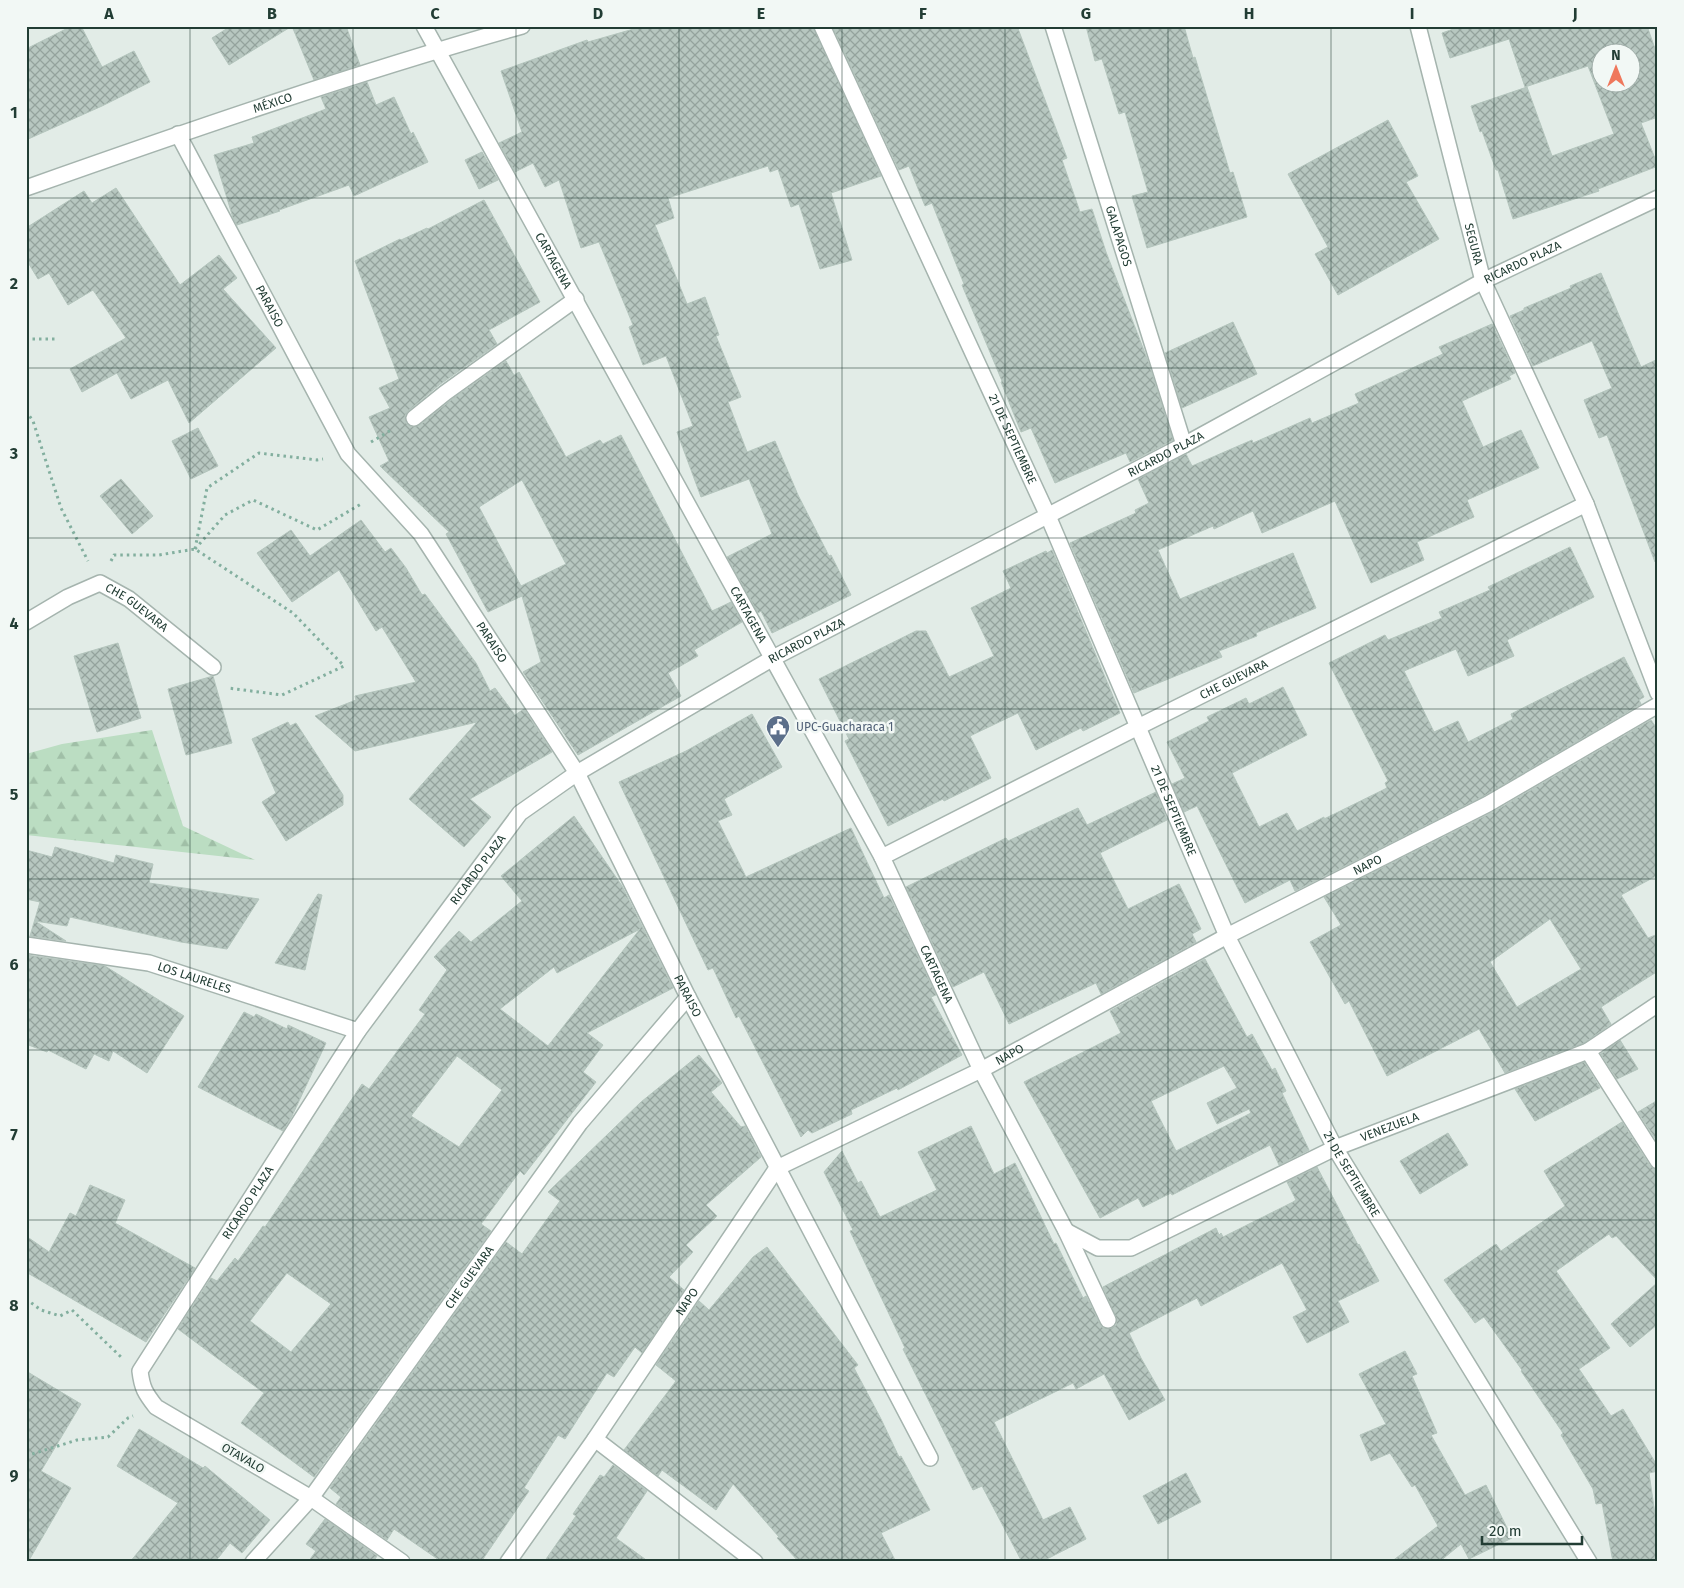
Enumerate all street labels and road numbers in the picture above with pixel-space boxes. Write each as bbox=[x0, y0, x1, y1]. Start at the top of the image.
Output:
street label: MÉXICO bbox=[251, 90, 294, 116]
street label: GALAPAGOS bbox=[1103, 204, 1135, 268]
street label: SEGURA bbox=[1462, 222, 1486, 266]
street label: CARTAGENA bbox=[532, 230, 575, 291]
street label: RICARDO PLAZA bbox=[1481, 238, 1563, 287]
street label: PARAISO bbox=[253, 283, 286, 330]
street label: 21 DE SEPTIEMBRE bbox=[986, 392, 1039, 486]
street label: RICARDO PLAZA bbox=[1125, 428, 1206, 480]
street label: CHE GUEVARA bbox=[103, 580, 171, 635]
street label: CARTAGENA bbox=[727, 584, 770, 645]
street label: RICARDO PLAZA bbox=[766, 615, 847, 666]
street label: PARAISO bbox=[473, 619, 510, 665]
street label: CHE GUEVARA bbox=[1197, 657, 1270, 702]
street label: 21 DE SEPTIEMBRE bbox=[1148, 763, 1199, 858]
street label: RICARDO PLAZA bbox=[447, 832, 509, 908]
street label: NAPO bbox=[1351, 852, 1384, 878]
street label: CARTAGENA bbox=[917, 943, 956, 1005]
street label: LOS LAURELES bbox=[156, 959, 233, 996]
street label: PARAISO bbox=[671, 972, 704, 1020]
street label: NAPO bbox=[993, 1041, 1026, 1068]
street label: VENEZUELA bbox=[1359, 1110, 1421, 1144]
street label: 21 DE SEPTIEMBRE bbox=[1321, 1129, 1383, 1220]
street label: RICARDO PLAZA bbox=[219, 1164, 276, 1242]
street label: CHE GUEVARA bbox=[442, 1243, 497, 1311]
street label: NAPO bbox=[673, 1285, 701, 1318]
street label: OTAVALO bbox=[219, 1440, 267, 1476]

